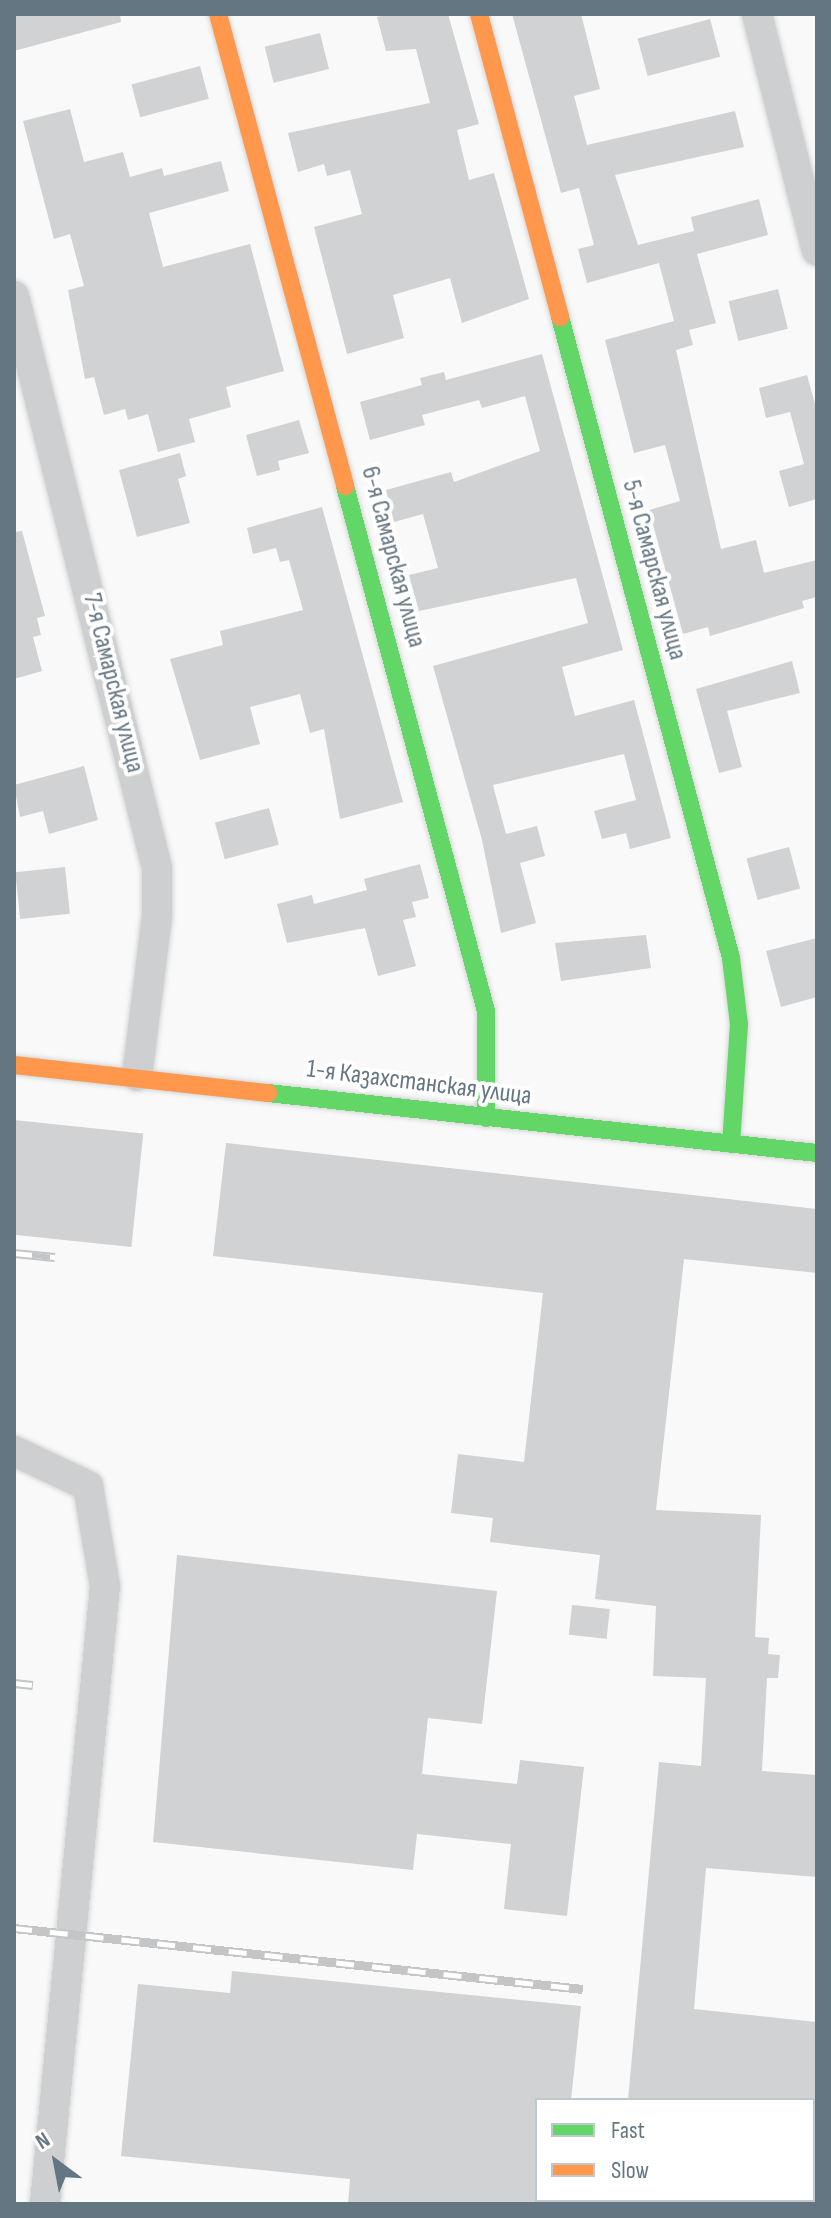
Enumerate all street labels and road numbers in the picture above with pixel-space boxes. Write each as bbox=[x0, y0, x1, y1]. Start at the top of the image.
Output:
street label: 6-я Самарская улица bbox=[354, 463, 432, 651]
street label: 5-я Самарская улица bbox=[615, 477, 693, 663]
street label: 7-я Самарская улица bbox=[76, 590, 150, 776]
street label: 1-я Казахстанская улица bbox=[305, 1054, 533, 1112]

